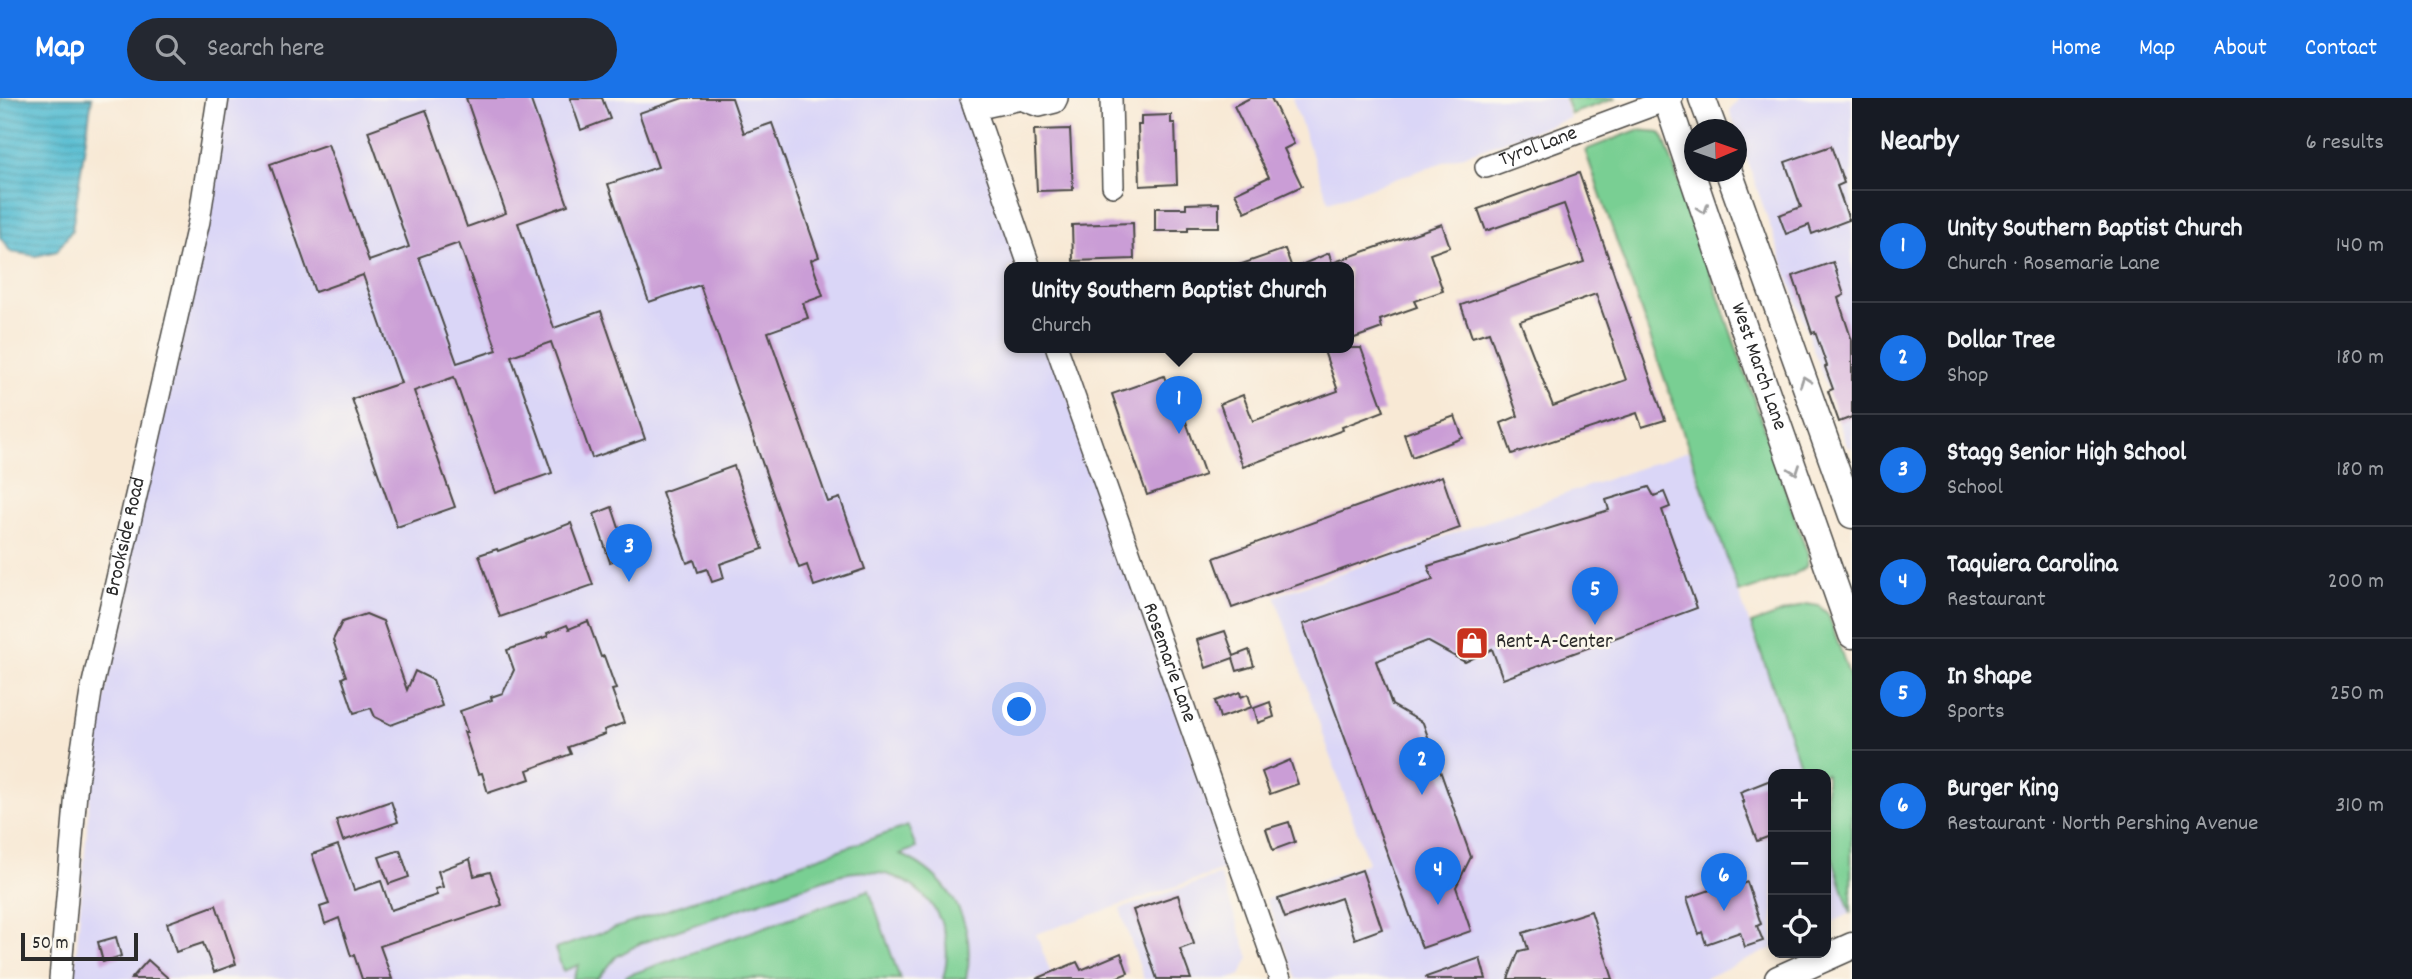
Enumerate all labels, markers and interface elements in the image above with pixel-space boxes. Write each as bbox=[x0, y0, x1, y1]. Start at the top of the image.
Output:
search box bbox=[127, 18, 617, 81]
text: Map bbox=[35, 26, 85, 73]
icon: search bbox=[151, 30, 189, 68]
text: Search here bbox=[207, 31, 325, 68]
text: Home bbox=[2051, 32, 2101, 66]
text: Map bbox=[2139, 32, 2175, 66]
text: About bbox=[2213, 32, 2267, 66]
text: Contact bbox=[2305, 32, 2377, 66]
street label: Tyrol Lane bbox=[1495, 119, 1582, 176]
north arrow bbox=[1684, 119, 1747, 182]
text: Nearby bbox=[1880, 122, 1958, 165]
text: 6 results bbox=[2306, 127, 2384, 160]
one-way arrow bbox=[1695, 202, 1709, 215]
text: Unity Southern Baptist Church bbox=[1947, 211, 2243, 248]
text: 1 bbox=[1900, 230, 1906, 263]
text: 140 m bbox=[2336, 230, 2384, 263]
text: Church · Rosemarie Lane bbox=[1947, 248, 2160, 281]
popup bbox=[1004, 262, 1354, 353]
text: Unity Southern Baptist Church bbox=[1031, 273, 1327, 310]
street label: West March Lane bbox=[1722, 299, 1794, 435]
text: Church bbox=[1031, 310, 1091, 343]
text: Dollar Tree bbox=[1947, 323, 2055, 360]
text: 2 bbox=[1898, 342, 1908, 375]
text: 180 m bbox=[2336, 342, 2384, 375]
text: Shop bbox=[1947, 360, 1989, 393]
pin: 1 bbox=[1156, 376, 1202, 434]
one-way arrow bbox=[1799, 376, 1813, 388]
text: Stagg Senior High School bbox=[1947, 435, 2186, 472]
text: 3 bbox=[1898, 454, 1908, 487]
text: 180 m bbox=[2336, 454, 2384, 487]
one-way arrow bbox=[1786, 464, 1800, 476]
text: School bbox=[1947, 472, 2003, 505]
street label: Brookside Road bbox=[98, 475, 155, 599]
pin: 3 bbox=[606, 524, 652, 582]
text: Taquiera Carolina bbox=[1947, 547, 2118, 584]
text: 4 bbox=[1898, 566, 1908, 599]
text: 200 m bbox=[2328, 566, 2384, 599]
pin: 5 bbox=[1572, 567, 1618, 625]
text: Restaurant bbox=[1947, 584, 2046, 617]
street label: Rosemarie Lane bbox=[1133, 599, 1203, 727]
shop icon: Rent-A-Center bbox=[1453, 624, 1491, 662]
place label: Rent-A-Center bbox=[1496, 628, 1613, 658]
text: In Shape bbox=[1947, 659, 2032, 696]
text: 5 bbox=[1898, 678, 1908, 711]
text: 250 m bbox=[2330, 678, 2384, 711]
your location bbox=[1002, 692, 1036, 726]
text: Sports bbox=[1947, 696, 2005, 729]
pin: 2 bbox=[1399, 737, 1445, 795]
map controls bbox=[1768, 769, 1831, 958]
button: + bbox=[1768, 769, 1831, 832]
text: Burger King bbox=[1947, 771, 2059, 808]
text: 6 bbox=[1897, 790, 1909, 823]
text: 310 m bbox=[2335, 790, 2384, 823]
text: Restaurant · North Pershing Avenue bbox=[1947, 808, 2258, 841]
button: − bbox=[1768, 832, 1831, 895]
pin: 4 bbox=[1415, 847, 1461, 905]
pin: 6 bbox=[1701, 853, 1747, 911]
button: locate bbox=[1768, 895, 1831, 958]
scale bar bbox=[21, 930, 138, 962]
text: 50 m bbox=[32, 931, 69, 958]

